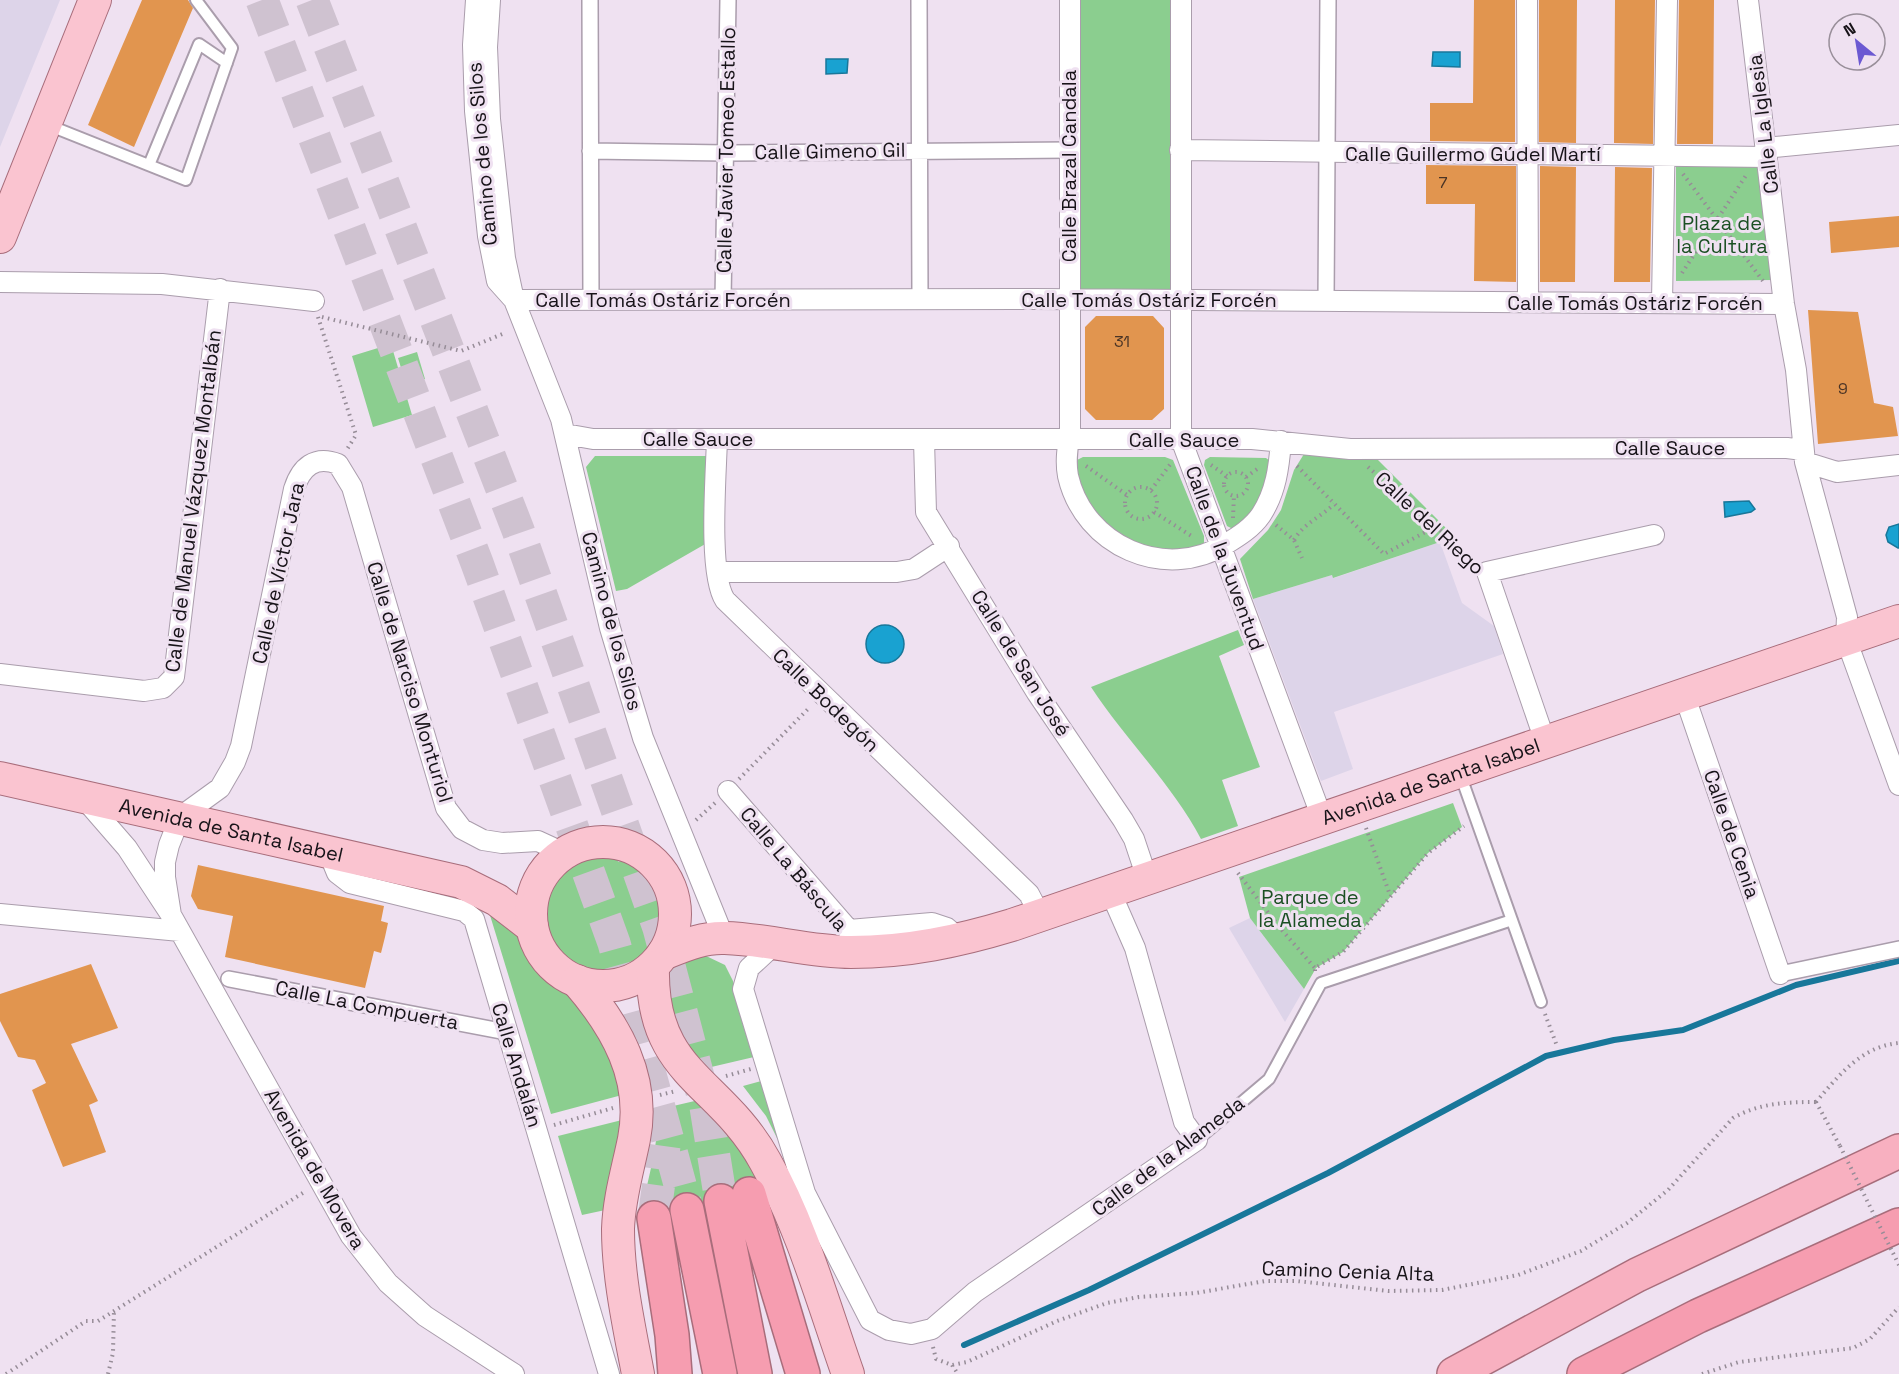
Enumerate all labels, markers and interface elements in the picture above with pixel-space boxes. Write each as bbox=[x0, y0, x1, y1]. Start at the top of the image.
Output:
north arrow bbox=[1827, 12, 1887, 72]
text: N bbox=[1840, 18, 1860, 41]
street label: Calle Javier Tomeo Estallo bbox=[711, 27, 741, 273]
street label: Calle La Iglesia bbox=[1742, 53, 1784, 195]
street label: Camino de los Silos bbox=[461, 61, 503, 247]
street label: Calle Brazal Candala bbox=[1056, 70, 1082, 262]
street label: Calle Gimeno Gil bbox=[754, 137, 906, 165]
street label: Calle Guillermo Gúdel Martí bbox=[1345, 141, 1601, 167]
house number: 7 bbox=[1438, 172, 1448, 193]
park label: Plaza de la Cultura bbox=[1676, 210, 1768, 259]
street label: Calle Tomás Ostáriz Forcén bbox=[535, 287, 791, 313]
street label: Calle Tomás Ostáriz Forcén bbox=[1021, 287, 1277, 313]
street label: Calle Tomás Ostáriz Forcén bbox=[1507, 290, 1763, 316]
street label: Calle de Manuel Vázquez Montalbán bbox=[159, 328, 227, 674]
house number: 31 bbox=[1114, 331, 1130, 352]
house number: 9 bbox=[1838, 378, 1848, 399]
street label: Calle Sauce bbox=[643, 426, 753, 452]
street label: Calle Sauce bbox=[1129, 427, 1239, 453]
street label: Calle Sauce bbox=[1615, 435, 1725, 461]
street label: Calle de la Juventud bbox=[1179, 462, 1271, 654]
street label: Calle del Riego bbox=[1370, 466, 1490, 580]
street label: Calle de Víctor Jara bbox=[246, 480, 310, 666]
street label: Camino de los Silos bbox=[576, 529, 648, 713]
street label: Calle de Narciso Monturiol bbox=[361, 558, 459, 806]
street label: Calle de San José bbox=[965, 585, 1077, 741]
street label: Calle Bodegón bbox=[767, 642, 885, 758]
street label: Avenida de Santa Isabel bbox=[1318, 732, 1543, 831]
street label: Calle de Cenia bbox=[1698, 766, 1766, 902]
street label: Avenida de Santa Isabel bbox=[117, 792, 346, 868]
street label: Calle La Báscula bbox=[734, 801, 854, 937]
park label: Parque de la Alameda bbox=[1258, 884, 1362, 933]
street label: Calle La Compuerta bbox=[273, 974, 461, 1036]
street label: Calle Andalán bbox=[486, 1000, 548, 1130]
street label: Avenida de Movera bbox=[258, 1084, 372, 1254]
street label: Calle de la Alameda bbox=[1086, 1090, 1250, 1222]
street label: Camino Cenia Alta bbox=[1261, 1255, 1435, 1287]

